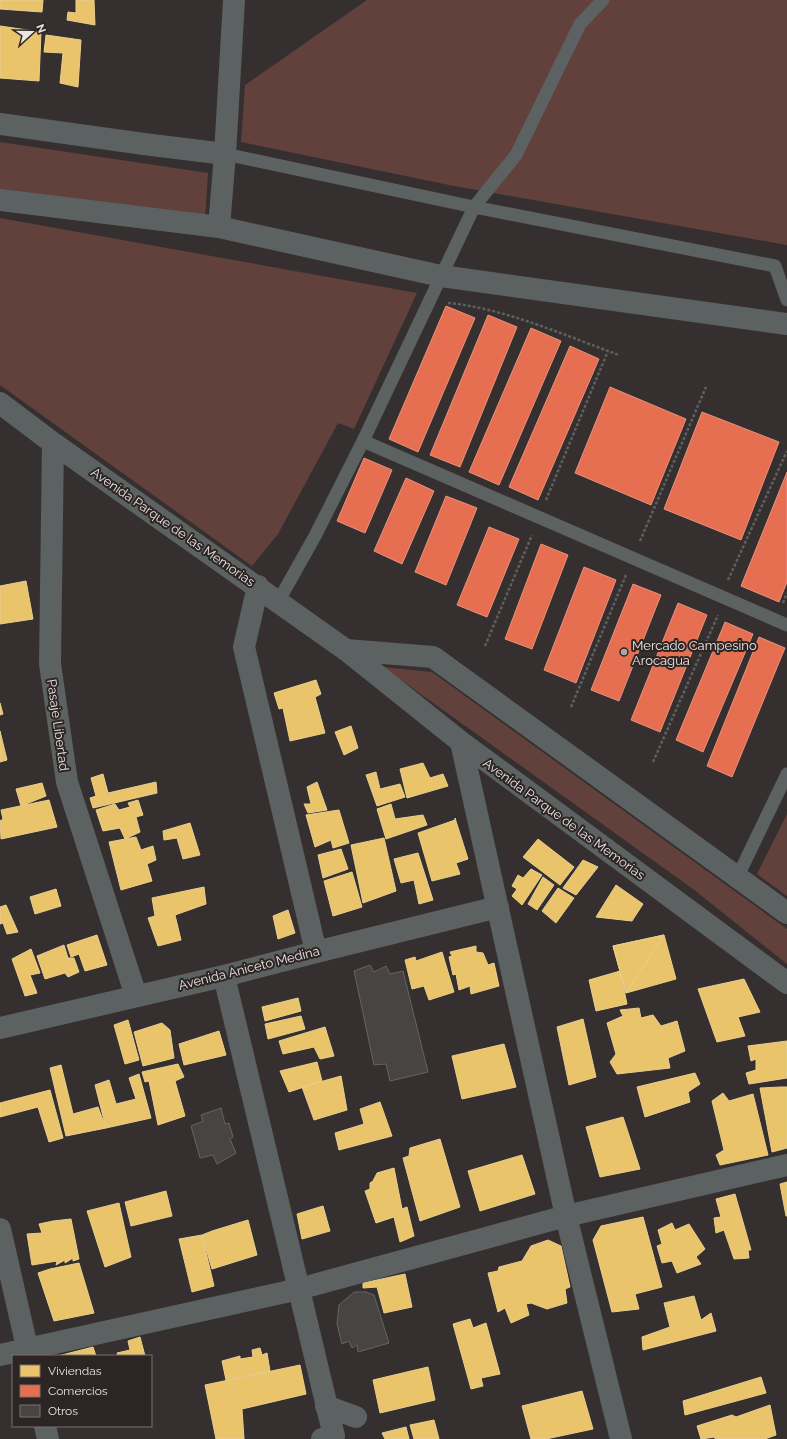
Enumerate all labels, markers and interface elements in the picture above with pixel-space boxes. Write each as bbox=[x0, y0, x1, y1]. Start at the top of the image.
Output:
north arrow bbox=[12, 12, 52, 52]
text: N bbox=[33, 22, 48, 35]
street label: Avenida Parque de las Memorias bbox=[88, 465, 258, 589]
place label: Mercado Campesino Arocagua bbox=[632, 638, 757, 668]
marker: Mercado Campesino Arocagua bbox=[619, 647, 629, 657]
street label: Pasaje Libertad bbox=[44, 678, 72, 772]
street label: Avenida Parque de las Memorias bbox=[480, 755, 648, 883]
street label: Avenida Aniceto Medina bbox=[177, 943, 321, 993]
legend bbox=[12, 1355, 152, 1427]
text: Viviendas bbox=[48, 1364, 102, 1378]
text: Comercios bbox=[48, 1384, 108, 1398]
text: Otros bbox=[48, 1404, 78, 1418]

